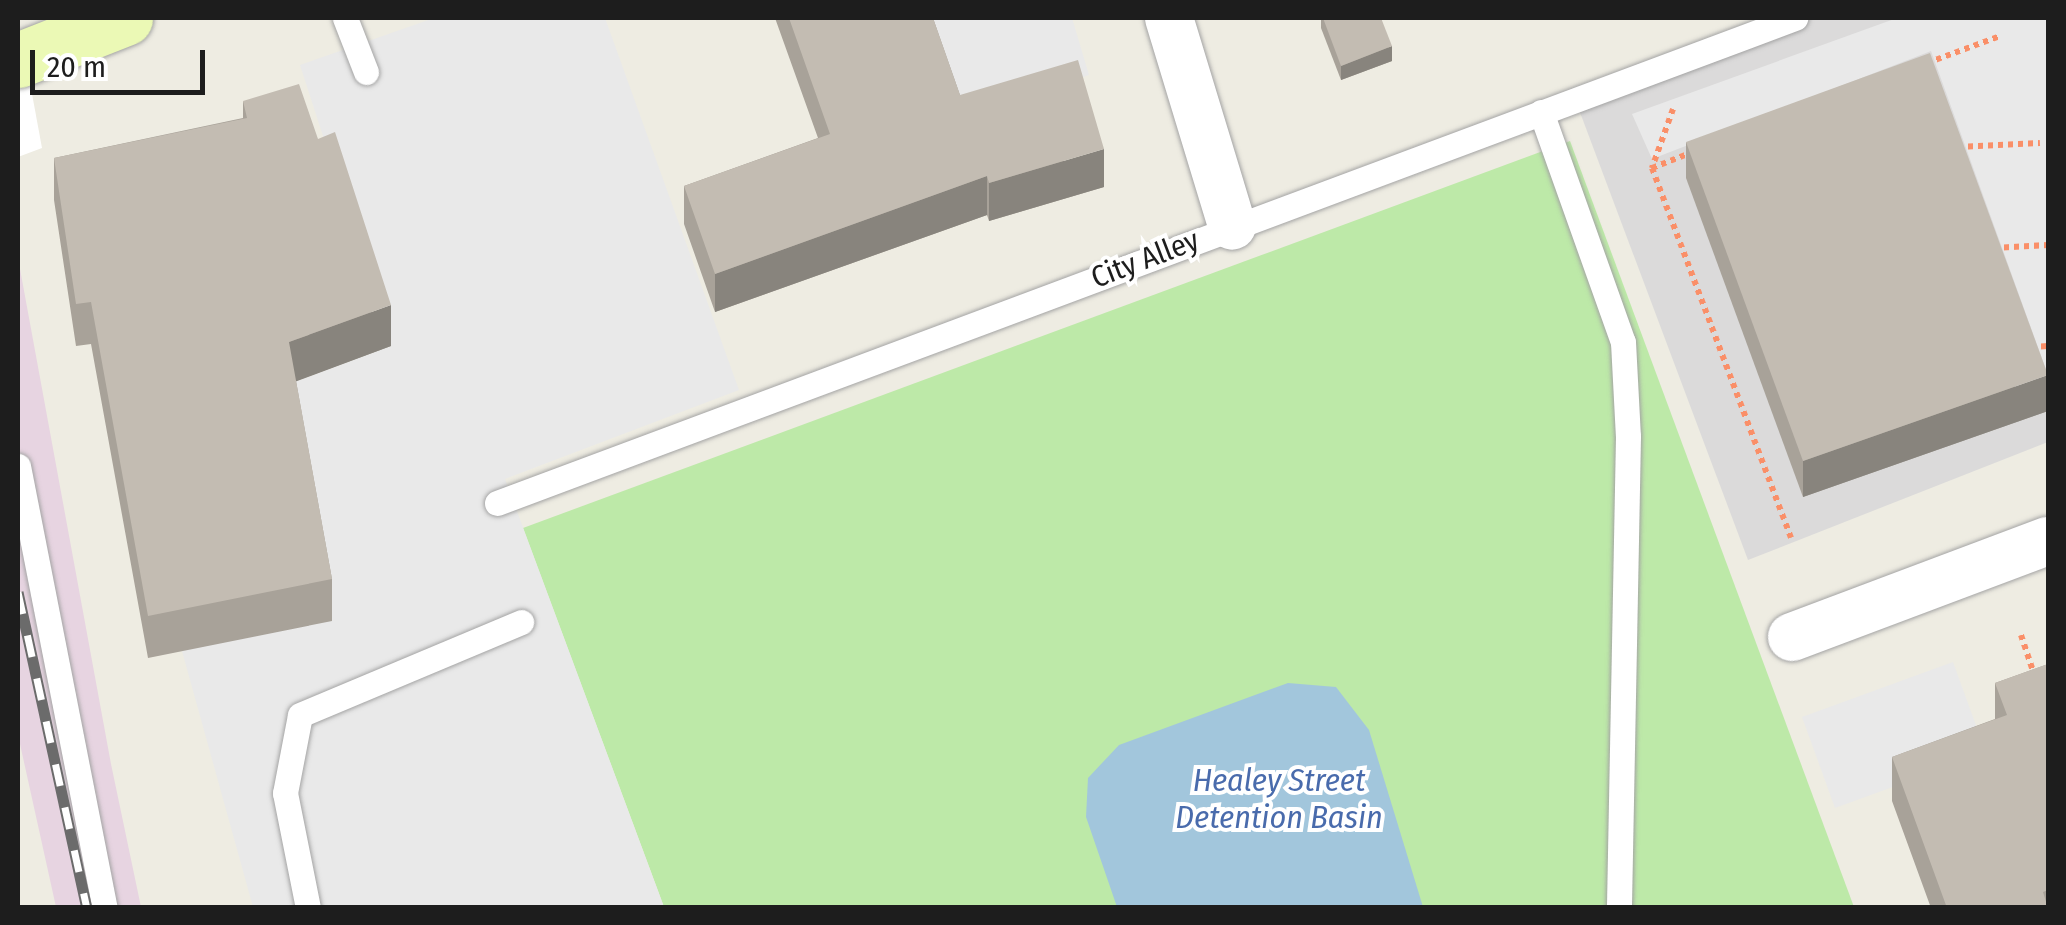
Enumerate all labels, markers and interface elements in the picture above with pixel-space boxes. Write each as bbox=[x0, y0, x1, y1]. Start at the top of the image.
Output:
scale bar bbox=[35, 30, 210, 92]
text: 20 m bbox=[47, 49, 106, 85]
street label: City Alley bbox=[1086, 222, 1204, 296]
water label: Healey Street Detention Basin bbox=[1175, 762, 1383, 837]

